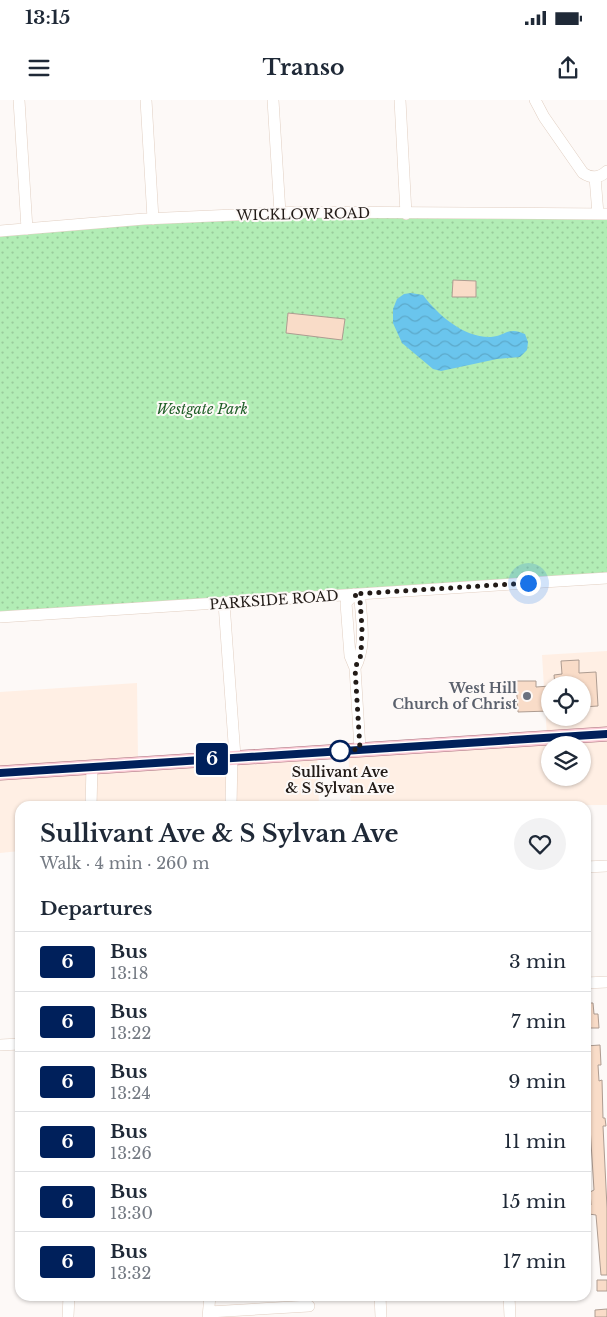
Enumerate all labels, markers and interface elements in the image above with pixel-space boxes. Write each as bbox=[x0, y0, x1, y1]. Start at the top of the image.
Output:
text: 13:15 bbox=[25, 6, 70, 29]
icon: menu bbox=[25, 54, 53, 82]
text: Transo bbox=[263, 54, 344, 81]
icon: share bbox=[554, 54, 582, 82]
street label: WICKLOW ROAD bbox=[235, 204, 370, 224]
park label: Westgate Park bbox=[156, 400, 248, 418]
your location bbox=[516, 571, 541, 596]
street label: PARKSIDE ROAD bbox=[209, 587, 339, 613]
map controls bbox=[541, 676, 591, 786]
button: locate bbox=[541, 676, 591, 726]
place label: West Hill Church of Christ bbox=[392, 679, 518, 713]
marker: West Hill Church of Christ bbox=[521, 690, 533, 702]
button: layers bbox=[541, 736, 591, 786]
marker: Sullivant Ave & S Sylvan Ave bbox=[329, 740, 351, 762]
line badge: 6 bbox=[196, 743, 228, 775]
text: 6 bbox=[206, 748, 218, 770]
place label: Sullivant Ave & S Sylvan Ave bbox=[285, 763, 395, 797]
button: heart bbox=[514, 818, 566, 870]
text: Sullivant Ave & S Sylvan Ave bbox=[40, 819, 399, 848]
text: Walk · 4 min · 260 m bbox=[40, 853, 210, 873]
text: Departures bbox=[40, 897, 152, 920]
text: Bus bbox=[110, 940, 147, 963]
text: 3 min bbox=[509, 950, 566, 973]
text: 6 bbox=[61, 951, 74, 973]
text: 13:18 bbox=[110, 963, 148, 983]
text: Bus bbox=[110, 1000, 147, 1023]
text: 7 min bbox=[511, 1010, 566, 1033]
text: 6 bbox=[61, 1011, 74, 1033]
text: 13:22 bbox=[110, 1023, 151, 1043]
text: Bus bbox=[110, 1060, 147, 1083]
text: 9 min bbox=[508, 1070, 566, 1093]
text: 6 bbox=[61, 1071, 74, 1093]
text: 13:24 bbox=[110, 1083, 151, 1103]
text: Bus bbox=[110, 1120, 147, 1143]
text: 11 min bbox=[504, 1130, 566, 1153]
text: 6 bbox=[61, 1131, 74, 1153]
text: 13:26 bbox=[110, 1143, 152, 1163]
text: Bus bbox=[110, 1180, 147, 1203]
text: 15 min bbox=[501, 1190, 566, 1213]
text: 6 bbox=[61, 1191, 74, 1213]
text: 13:30 bbox=[110, 1203, 153, 1223]
text: Bus bbox=[110, 1240, 147, 1263]
text: 17 min bbox=[503, 1250, 566, 1273]
text: 6 bbox=[61, 1251, 74, 1273]
text: 13:32 bbox=[110, 1263, 151, 1283]

